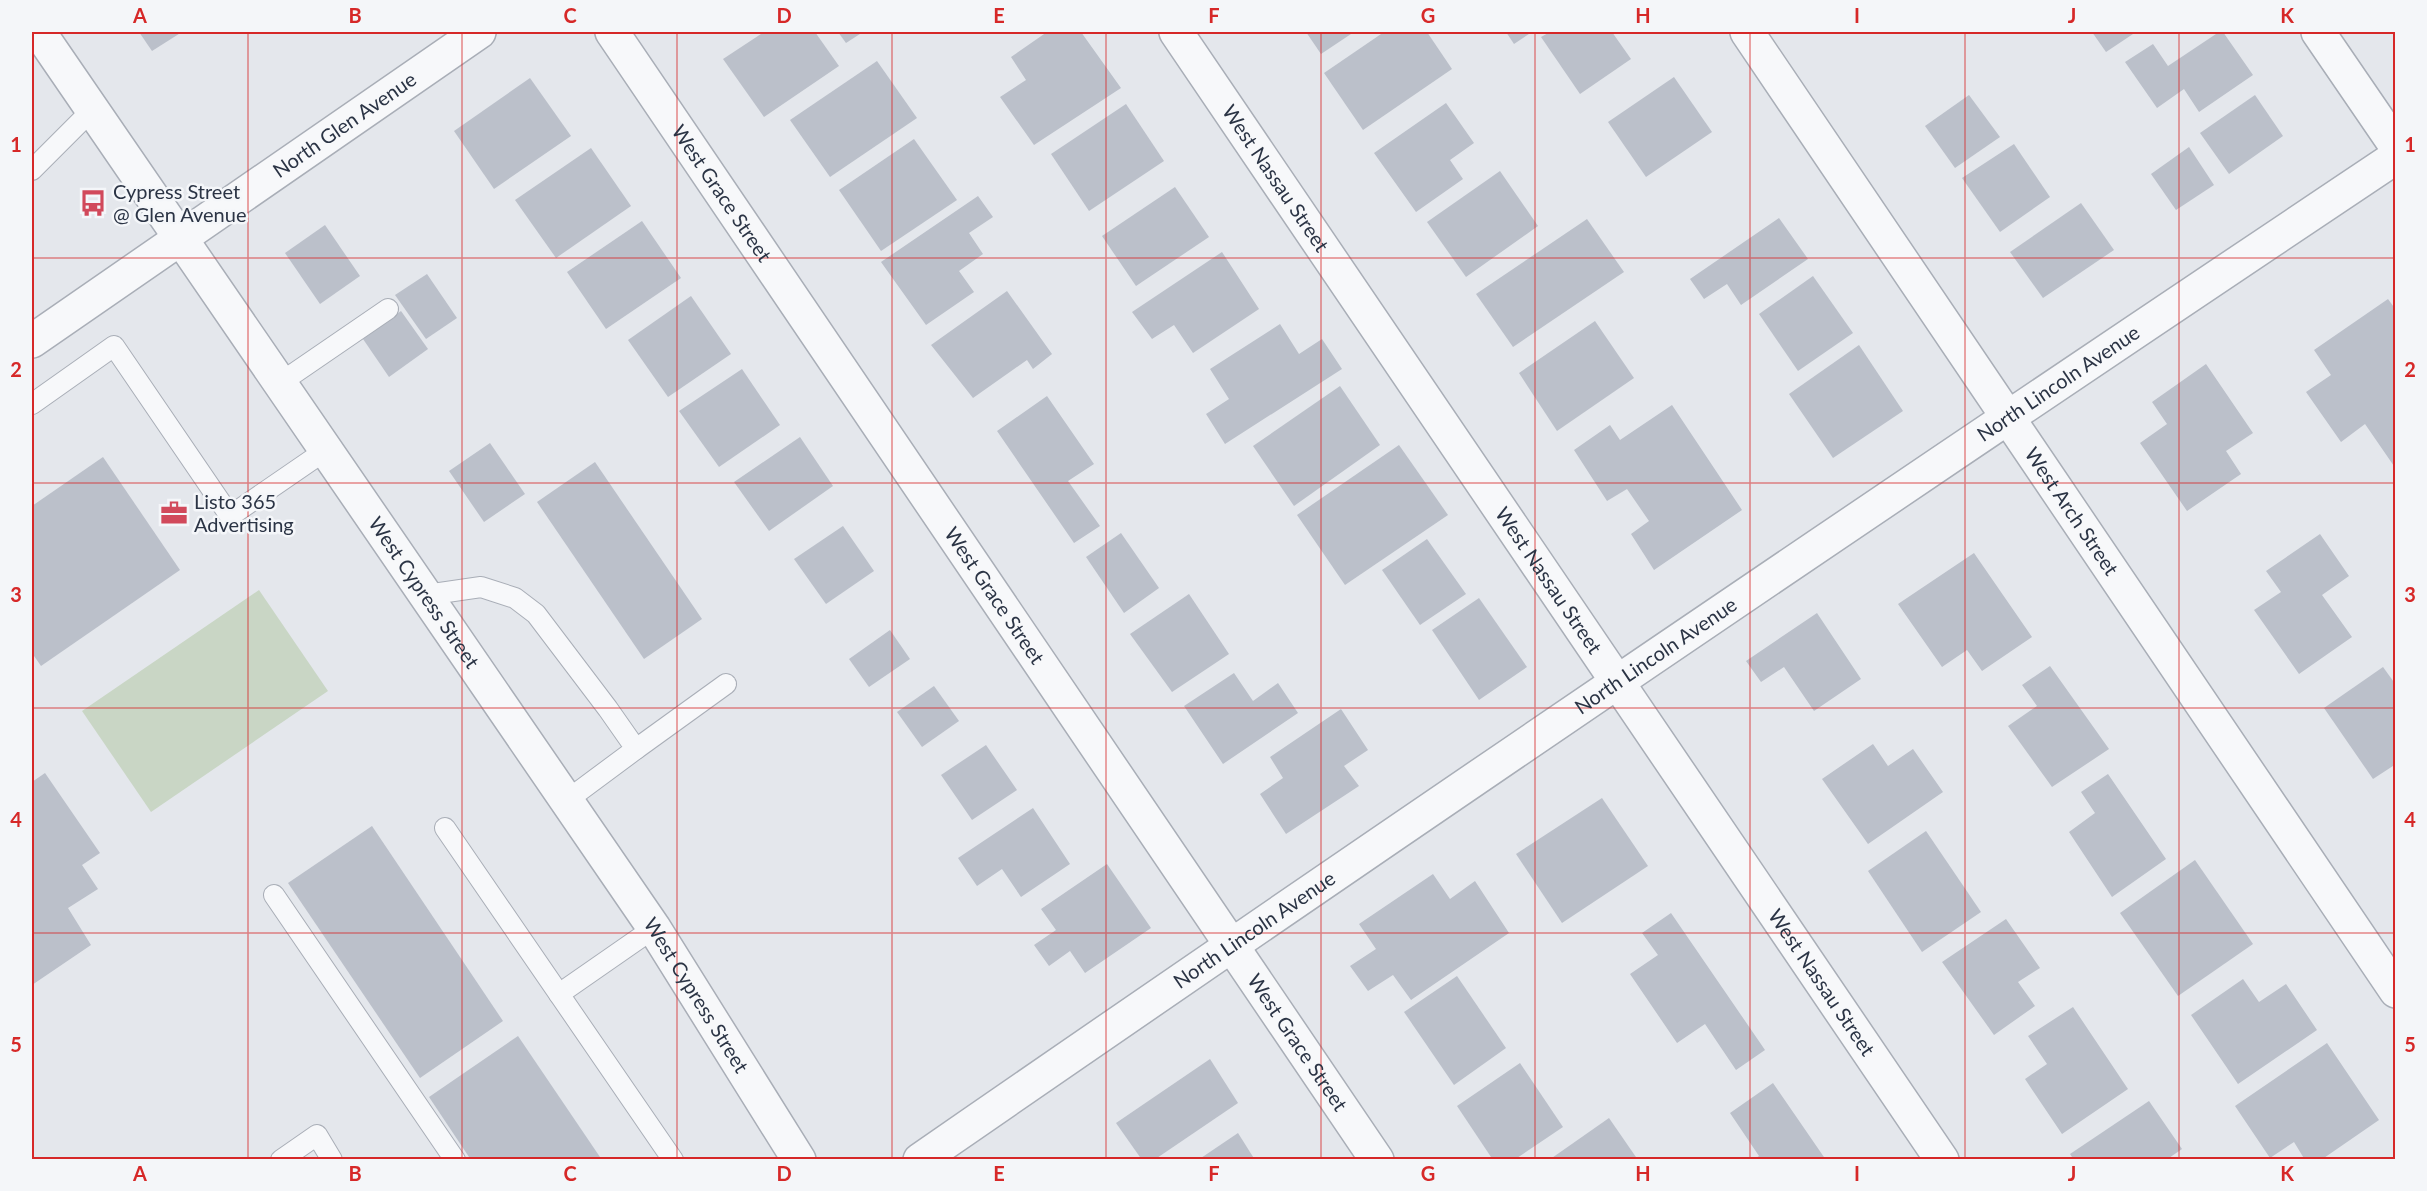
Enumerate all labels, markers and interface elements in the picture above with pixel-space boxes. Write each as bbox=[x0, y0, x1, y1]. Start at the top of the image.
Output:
text: A bbox=[132, 3, 147, 27]
text: B bbox=[348, 3, 362, 27]
text: C bbox=[563, 3, 577, 27]
text: D bbox=[776, 3, 792, 27]
text: E bbox=[993, 3, 1005, 27]
text: F bbox=[1208, 3, 1220, 27]
text: G bbox=[1421, 3, 1435, 27]
text: H bbox=[1635, 3, 1651, 27]
text: I bbox=[1854, 3, 1860, 27]
text: J bbox=[2068, 3, 2076, 27]
text: K bbox=[2280, 3, 2294, 27]
street label: North Glen Avenue bbox=[268, 66, 420, 182]
street label: West Nassau Street bbox=[1218, 100, 1335, 256]
street label: West Grace Street bbox=[667, 120, 777, 266]
text: 1 bbox=[10, 132, 22, 156]
text: 1 bbox=[2404, 132, 2416, 156]
place label: Cypress Street @ Glen Avenue bbox=[113, 179, 246, 226]
bus stop icon: Cypress Street @ Glen Avenue bbox=[78, 188, 108, 218]
street label: North Lincoln Avenue bbox=[1972, 320, 2144, 446]
text: 2 bbox=[10, 357, 22, 381]
text: 2 bbox=[2404, 357, 2416, 381]
street label: West Arch Street bbox=[2021, 442, 2124, 580]
place label: Listo 365 Advertising bbox=[194, 489, 294, 536]
office icon: Listo 365 Advertising bbox=[159, 498, 189, 528]
street label: West Nassau Street bbox=[1491, 502, 1608, 658]
street label: West Cypress Street bbox=[364, 512, 485, 672]
street label: West Grace Street bbox=[940, 522, 1050, 668]
text: 3 bbox=[10, 582, 22, 606]
text: 3 bbox=[2404, 582, 2416, 606]
street label: North Lincoln Avenue bbox=[1570, 592, 1741, 719]
text: 4 bbox=[10, 807, 22, 831]
text: 4 bbox=[2404, 807, 2416, 831]
street label: North Lincoln Avenue bbox=[1168, 865, 1339, 993]
street label: West Nassau Street bbox=[1764, 904, 1881, 1060]
street label: West Cypress Street bbox=[639, 912, 754, 1077]
street label: West Grace Street bbox=[1243, 969, 1353, 1115]
text: 5 bbox=[10, 1032, 22, 1056]
text: 5 bbox=[2404, 1032, 2416, 1056]
text: A bbox=[132, 1161, 147, 1185]
text: B bbox=[348, 1161, 362, 1185]
text: C bbox=[563, 1161, 577, 1185]
text: D bbox=[776, 1161, 792, 1185]
text: E bbox=[993, 1161, 1005, 1185]
text: F bbox=[1208, 1161, 1220, 1185]
text: G bbox=[1421, 1161, 1435, 1185]
text: H bbox=[1635, 1161, 1651, 1185]
text: I bbox=[1854, 1161, 1860, 1185]
text: J bbox=[2068, 1161, 2076, 1185]
text: K bbox=[2280, 1161, 2294, 1185]

